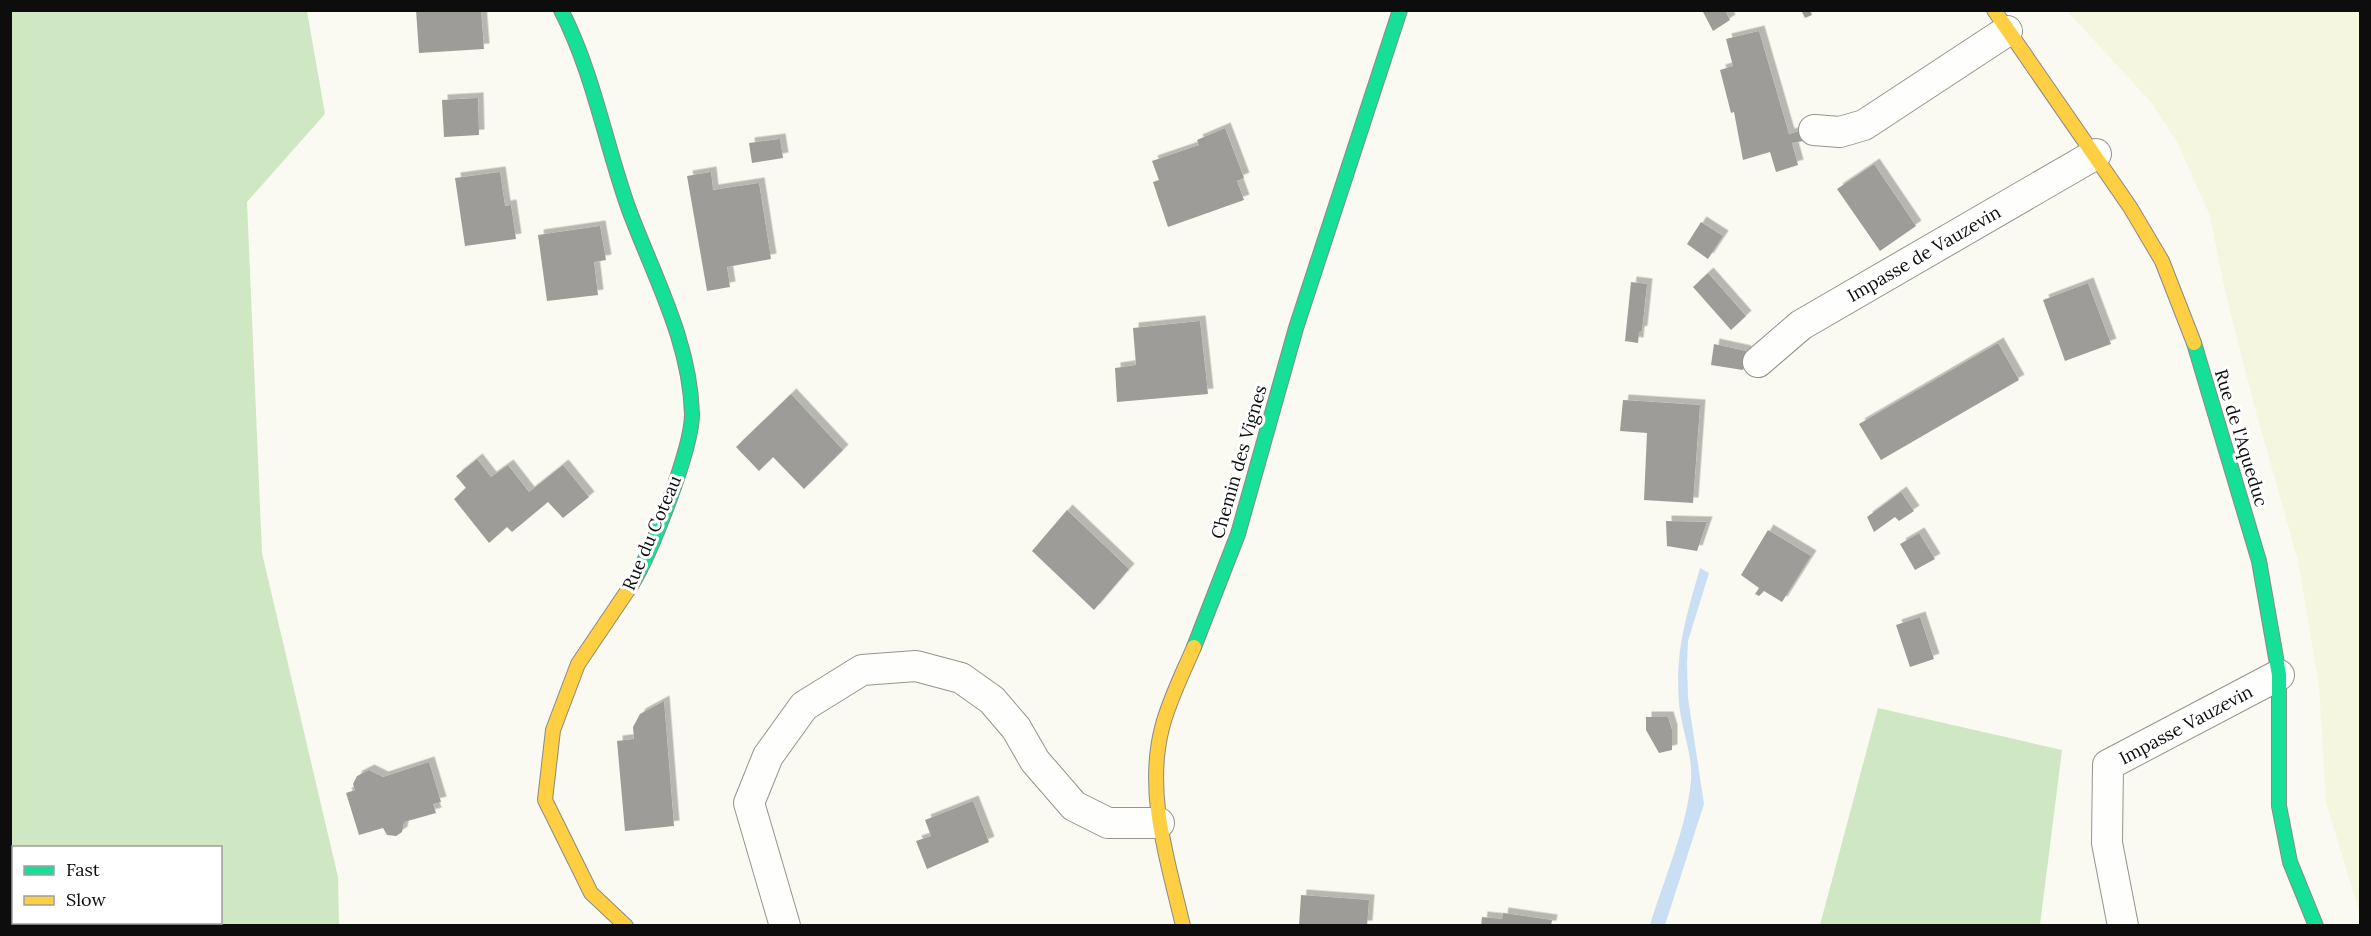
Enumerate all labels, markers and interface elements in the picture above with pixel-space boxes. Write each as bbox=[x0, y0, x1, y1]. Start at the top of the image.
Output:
street label: Impasse de Vauzevin bbox=[1843, 200, 2005, 307]
street label: Rue de l'Aqueduc bbox=[2210, 366, 2273, 509]
street label: Chemin des Vignes bbox=[1206, 382, 1271, 541]
street label: Rue du Coteau bbox=[617, 472, 686, 594]
street label: Impasse Vauzevin bbox=[2115, 680, 2257, 770]
legend bbox=[12, 846, 222, 924]
text: Fast bbox=[66, 858, 100, 881]
text: Slow bbox=[66, 888, 106, 911]

